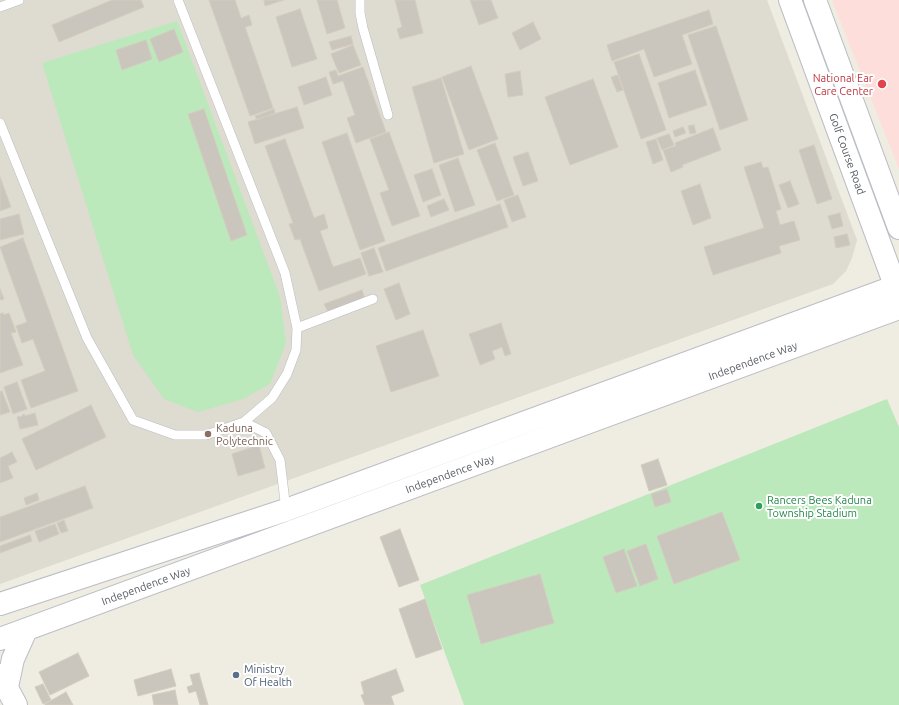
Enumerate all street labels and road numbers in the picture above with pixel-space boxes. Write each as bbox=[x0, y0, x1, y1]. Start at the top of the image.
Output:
street label: Golf Course Road bbox=[826, 111, 868, 197]
street label: Independence Way bbox=[707, 339, 799, 383]
street label: Independence Way bbox=[404, 452, 496, 496]
street label: Independence Way bbox=[100, 564, 192, 608]

